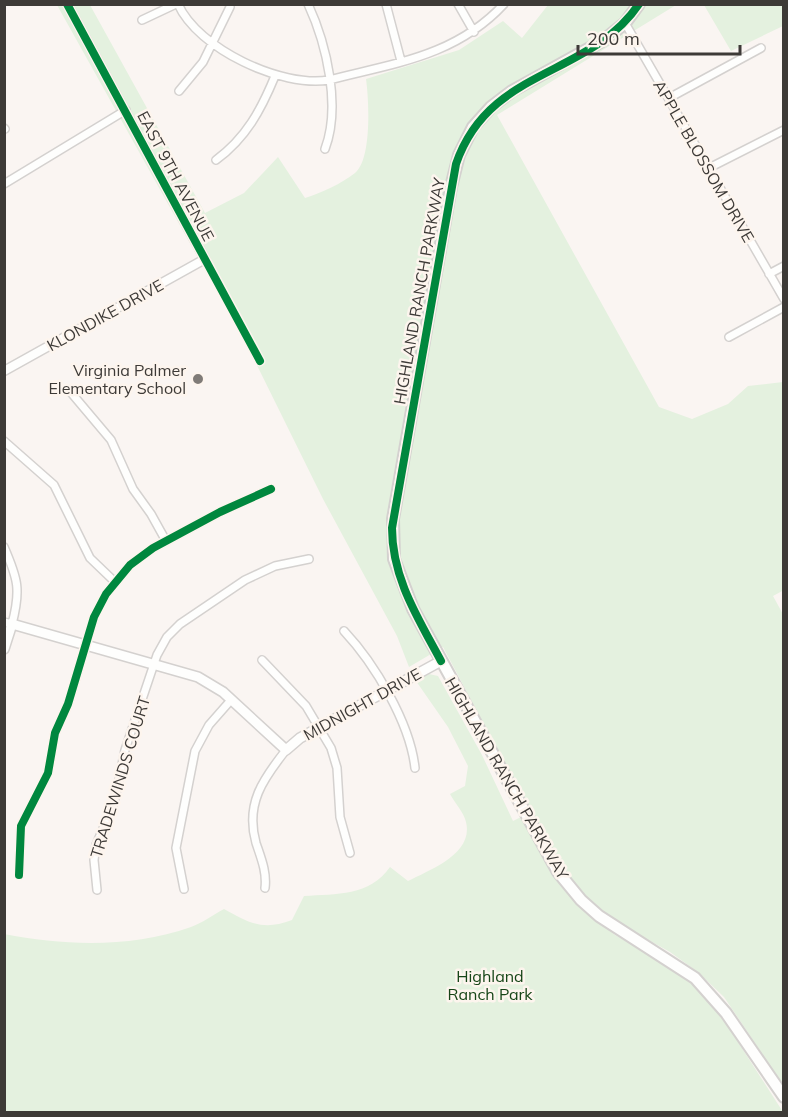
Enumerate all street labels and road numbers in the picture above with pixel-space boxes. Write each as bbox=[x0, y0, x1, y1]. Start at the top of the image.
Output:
street label: APPLE BLOSSOM DRIVE bbox=[649, 76, 759, 246]
street label: EAST 9TH AVENUE bbox=[133, 107, 219, 245]
street label: HIGHLAND RANCH PARKWAY bbox=[389, 176, 449, 406]
street label: KLONDIKE DRIVE bbox=[43, 275, 167, 355]
street label: MIDNIGHT DRIVE bbox=[300, 663, 424, 745]
street label: HIGHLAND RANCH PARKWAY bbox=[441, 673, 573, 883]
street label: TRADEWINDS COURT bbox=[86, 693, 154, 861]

